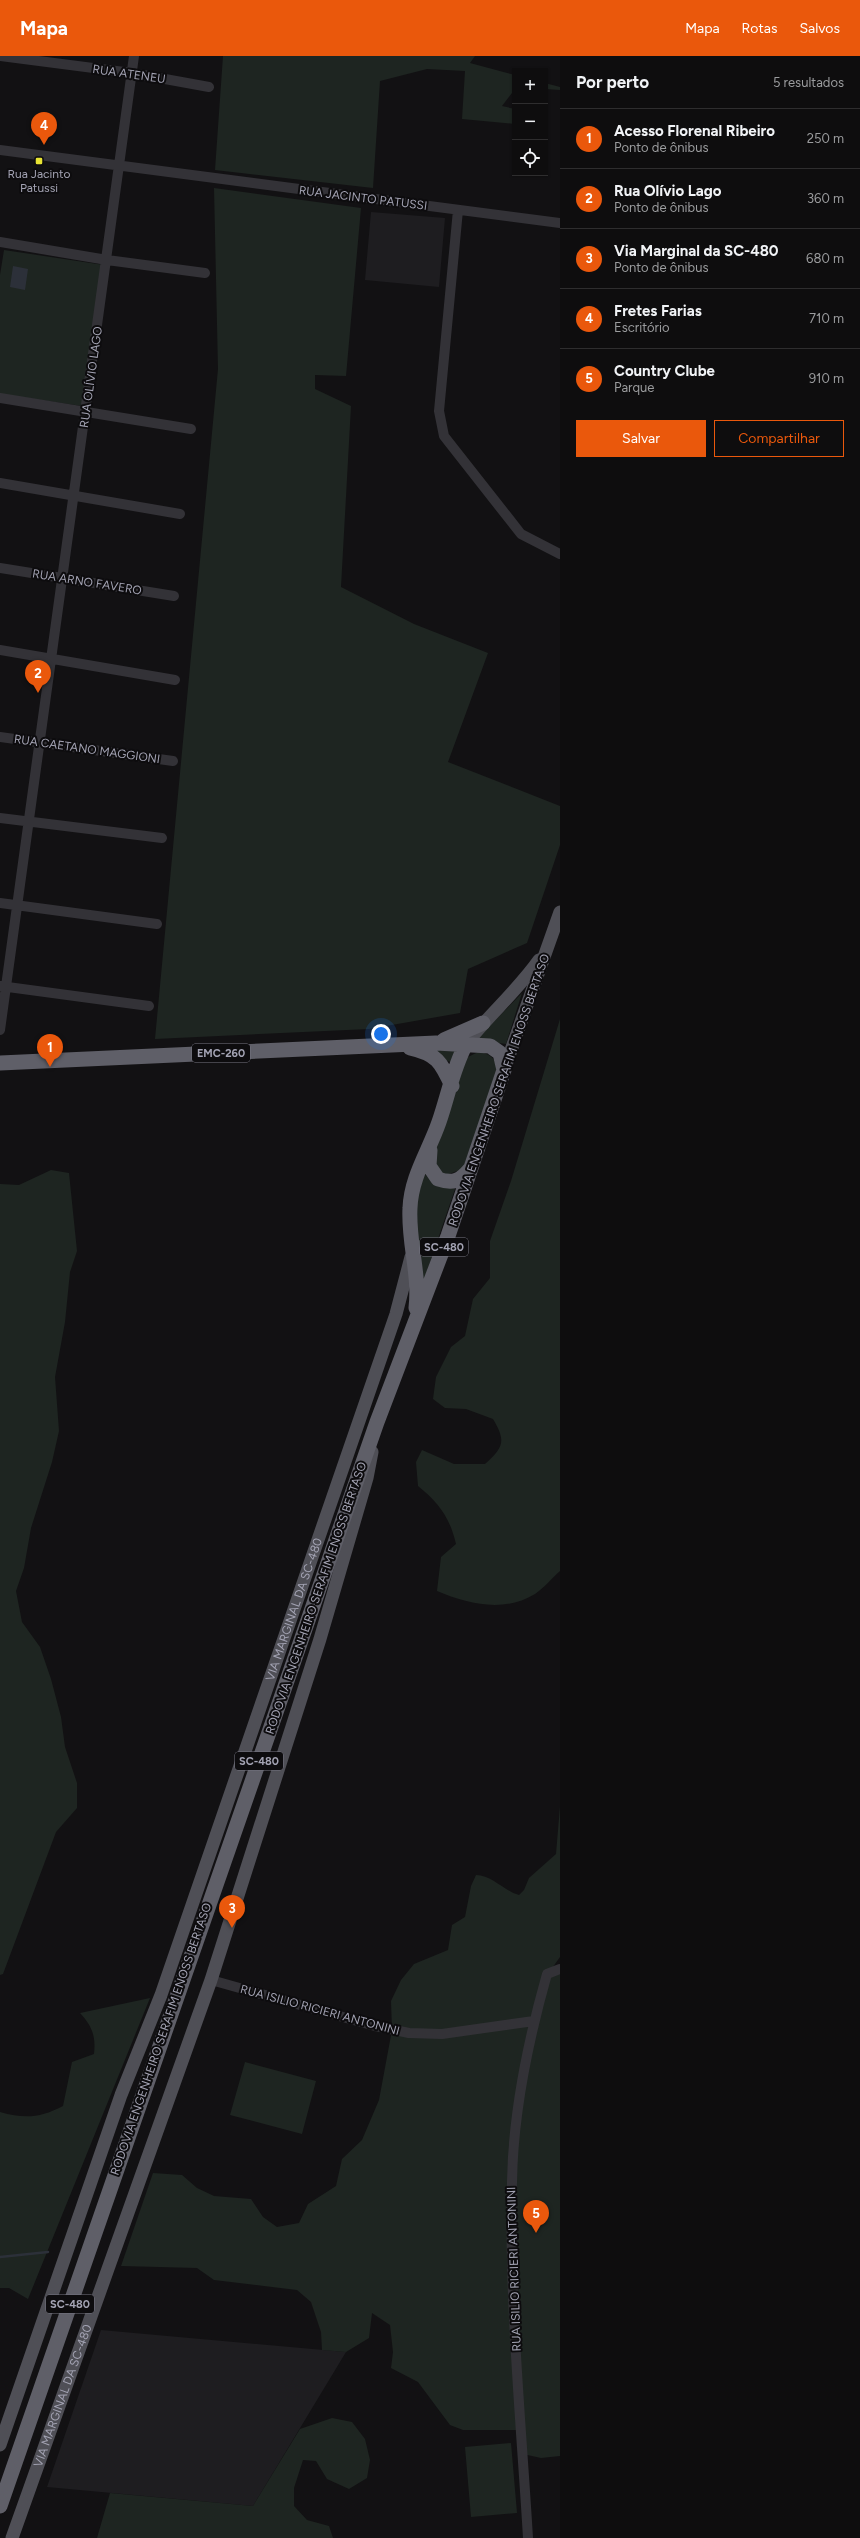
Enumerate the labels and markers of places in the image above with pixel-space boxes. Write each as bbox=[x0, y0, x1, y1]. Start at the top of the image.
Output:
pin: 4 bbox=[31, 112, 57, 145]
marker: Rua Jacinto Patussi bbox=[34, 156, 44, 166]
place label: Rua Jacinto Patussi bbox=[7, 167, 71, 195]
pin: 2 bbox=[25, 660, 51, 693]
pin: 1 bbox=[37, 1034, 63, 1067]
pin: 3 bbox=[219, 1895, 245, 1928]
pin: 5 bbox=[523, 2200, 549, 2233]

